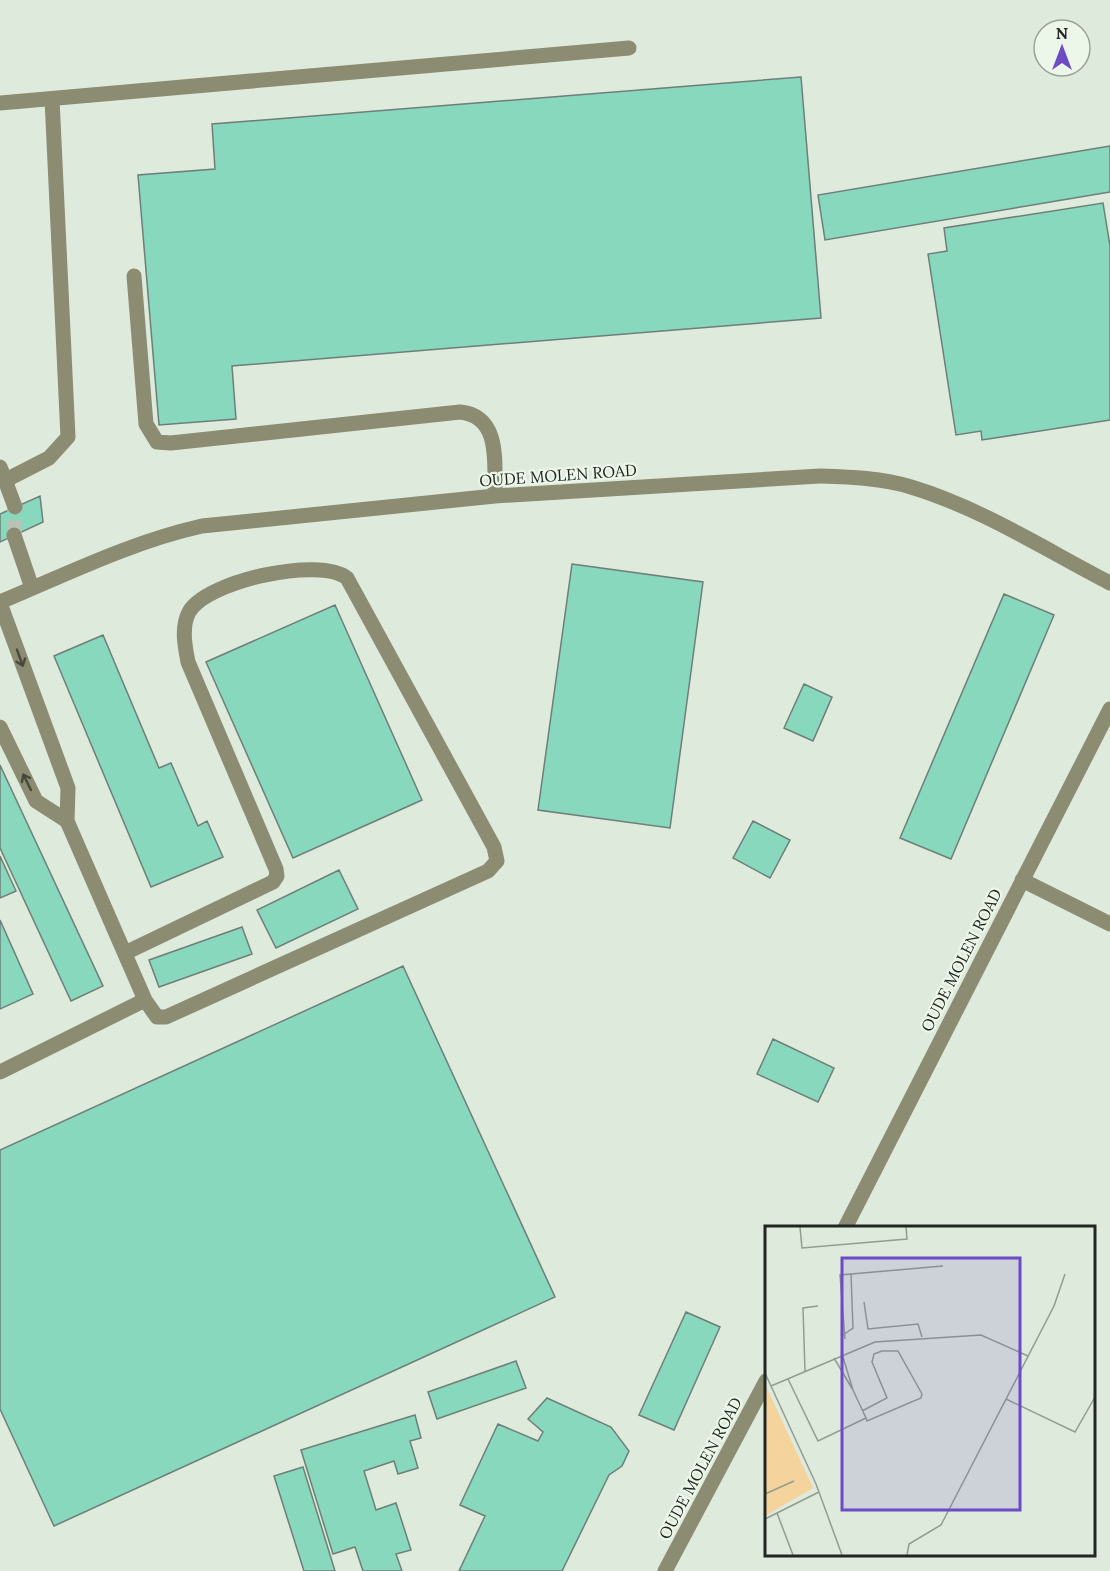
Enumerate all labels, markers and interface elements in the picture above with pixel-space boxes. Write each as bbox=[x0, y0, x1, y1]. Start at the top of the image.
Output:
north arrow bbox=[1032, 18, 1092, 78]
text: N bbox=[1056, 23, 1068, 43]
street label: OUDE MOLEN ROAD bbox=[479, 460, 637, 490]
one-way arrow bbox=[16, 648, 27, 667]
one-way arrow bbox=[20, 774, 32, 792]
street label: OUDE MOLEN ROAD bbox=[916, 885, 1006, 1035]
inset map bbox=[765, 1226, 1095, 1556]
street label: OUDE MOLEN ROAD bbox=[654, 1394, 746, 1542]

